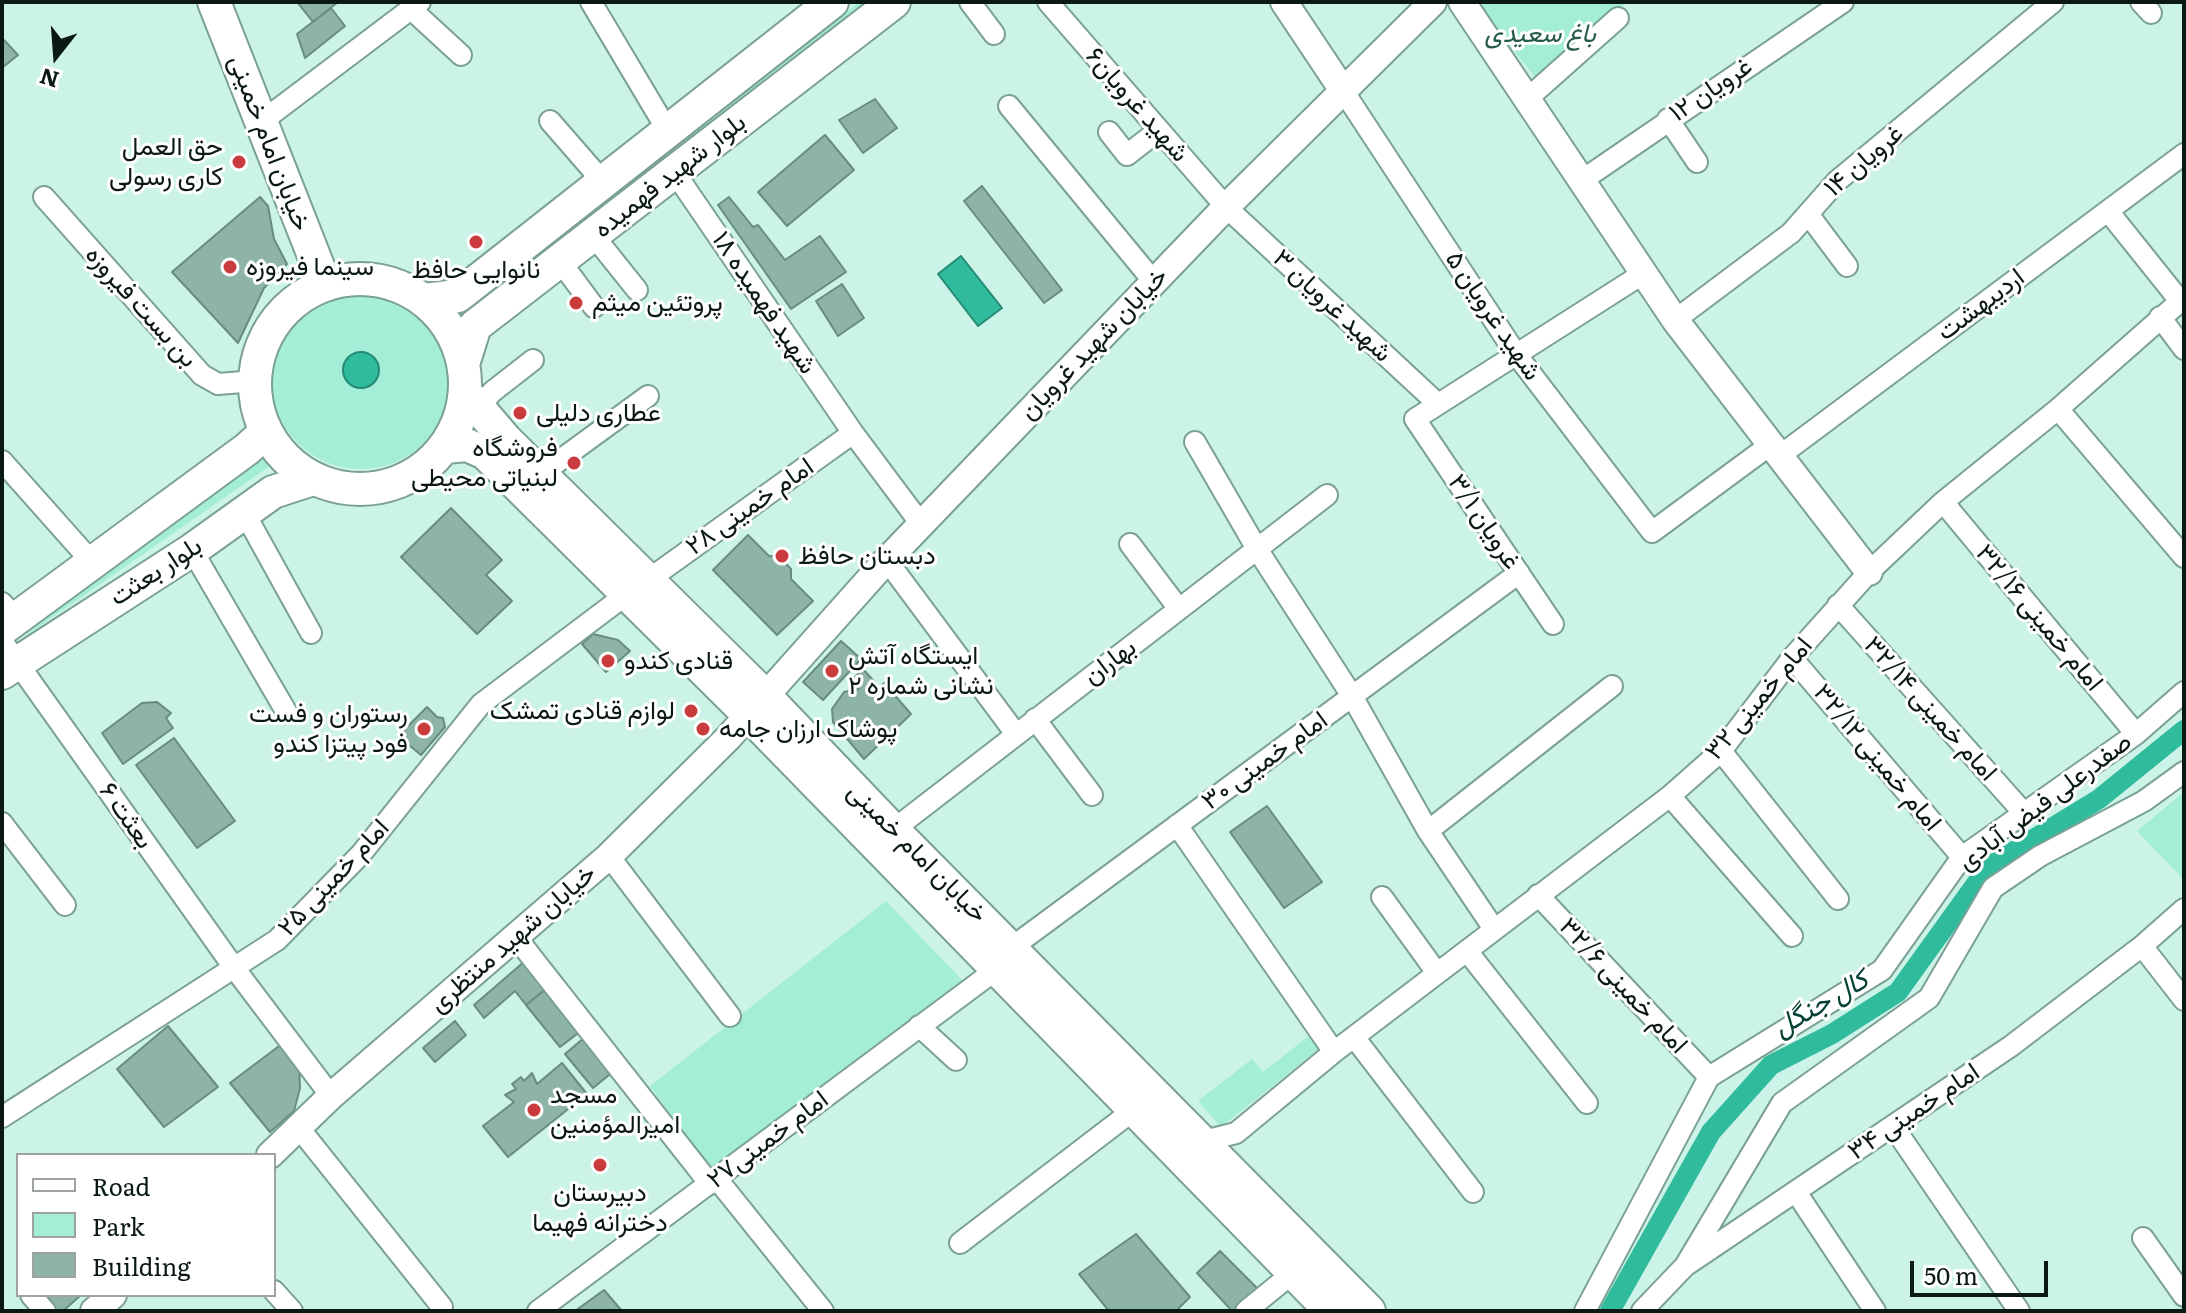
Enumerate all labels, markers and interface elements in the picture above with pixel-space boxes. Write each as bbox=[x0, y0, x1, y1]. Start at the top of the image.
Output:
north arrow bbox=[16, 16, 96, 96]
park label: باغ سعیدی bbox=[1484, 18, 1596, 50]
street label: شهید غرویان۶ bbox=[1079, 41, 1195, 169]
street label: خیابان امام خمینی bbox=[221, 51, 317, 235]
street label: غرویان ۱۲ bbox=[1663, 51, 1759, 129]
text: N bbox=[35, 61, 62, 98]
street label: بلوار شهید فهمیده bbox=[588, 107, 752, 245]
street label: غرویان ۱۴ bbox=[1818, 118, 1910, 204]
place label: حق العمل کاری رسولی bbox=[109, 131, 223, 192]
marker: حق العمل کاری رسولی bbox=[230, 153, 248, 171]
street label: شهید فهمیده ۱۸ bbox=[705, 226, 823, 380]
marker: نانوایی حافظ bbox=[467, 233, 485, 251]
street label: بن بست فیروزه bbox=[78, 240, 204, 374]
street label: شهید غرویان ۳ bbox=[1266, 243, 1398, 369]
street label: شهید غرویان ۵ bbox=[1438, 245, 1548, 387]
place label: سینما فیروزه bbox=[246, 251, 374, 283]
place label: نانوایی حافظ bbox=[412, 254, 540, 286]
marker: سینما فیروزه bbox=[221, 258, 239, 276]
street label: خیابان شهید غرویان bbox=[1013, 261, 1175, 427]
street label: اردیبهشت bbox=[1931, 262, 2031, 348]
place label: پروتئین میثم bbox=[592, 287, 723, 319]
marker: پروتئین میثم bbox=[567, 294, 585, 312]
place label: عطاری دلیلی bbox=[536, 397, 661, 429]
marker: عطاری دلیلی bbox=[511, 404, 529, 422]
place label: فروشگاه لبنیاتی محیطی bbox=[411, 432, 558, 494]
street label: امام خمینی ۲۸ bbox=[680, 452, 820, 562]
marker: فروشگاه لبنیاتی محیطی bbox=[565, 454, 583, 472]
street label: غرویان ۳/۱ bbox=[1441, 468, 1527, 576]
street label: بلوار بعثت bbox=[104, 531, 208, 613]
street label: امام خمینی ۳۲/۱۶ bbox=[1969, 538, 2109, 698]
place label: دبستان حافظ bbox=[798, 540, 936, 572]
marker: دبستان حافظ bbox=[773, 547, 791, 565]
street label: امام خمینی ۳۲/۱۴ bbox=[1857, 630, 2003, 788]
street label: امام خمینی ۳۲ bbox=[1699, 631, 1819, 767]
street label: بهاران bbox=[1077, 632, 1143, 692]
place label: ایستگاه آتش نشانی شماره ۲ bbox=[848, 640, 994, 702]
place label: قنادی کندو bbox=[624, 645, 733, 677]
marker: قنادی کندو bbox=[599, 652, 617, 670]
marker: ایستگاه آتش نشانی شماره ۲ bbox=[823, 662, 841, 680]
street label: امام خمینی ۳۲/۱۲ bbox=[1806, 678, 1948, 838]
place label: لوازم قنادی تمشک bbox=[490, 695, 675, 727]
place label: رستوران و فست فود پیتزا کندو bbox=[249, 698, 408, 760]
marker: لوازم قنادی تمشک bbox=[682, 702, 700, 720]
street label: امام خمینی ۳۰ bbox=[1196, 705, 1334, 817]
place label: پوشاک ارزان جامه bbox=[719, 713, 897, 745]
marker: رستوران و فست فود پیتزا کندو bbox=[415, 720, 433, 738]
marker: پوشاک ارزان جامه bbox=[694, 720, 712, 738]
street label: صفدرعلی فیض آبادی bbox=[1952, 726, 2138, 878]
street label: خیابان امام خمینی bbox=[840, 776, 994, 930]
street label: بعثت ۶ bbox=[92, 777, 160, 855]
street label: امام خمینی ۲۵ bbox=[272, 813, 396, 943]
street label: خیابان شهید منتظری bbox=[423, 858, 603, 1020]
street label: امام خمینی ۳۲/۶ bbox=[1552, 912, 1694, 1060]
water label: کال جنگل bbox=[1767, 963, 1875, 1045]
street label: امام خمینی ۳۴ bbox=[1842, 1057, 1986, 1167]
place label: مسجد امیرالمؤمنین bbox=[550, 1079, 680, 1140]
street label: امام خمینی۲۷ bbox=[701, 1084, 835, 1196]
marker: مسجد امیرالمؤمنین bbox=[525, 1101, 543, 1119]
legend bbox=[16, 1153, 276, 1297]
marker: دبیرستان دخترانه فهیما bbox=[591, 1156, 609, 1174]
text: Road bbox=[92, 1168, 150, 1203]
place label: دبیرستان دخترانه فهیما bbox=[532, 1177, 668, 1238]
text: Park bbox=[92, 1208, 145, 1243]
scale bar bbox=[1914, 1245, 2052, 1295]
text: Building bbox=[92, 1248, 191, 1283]
text: 50 m bbox=[1924, 1257, 1978, 1292]

